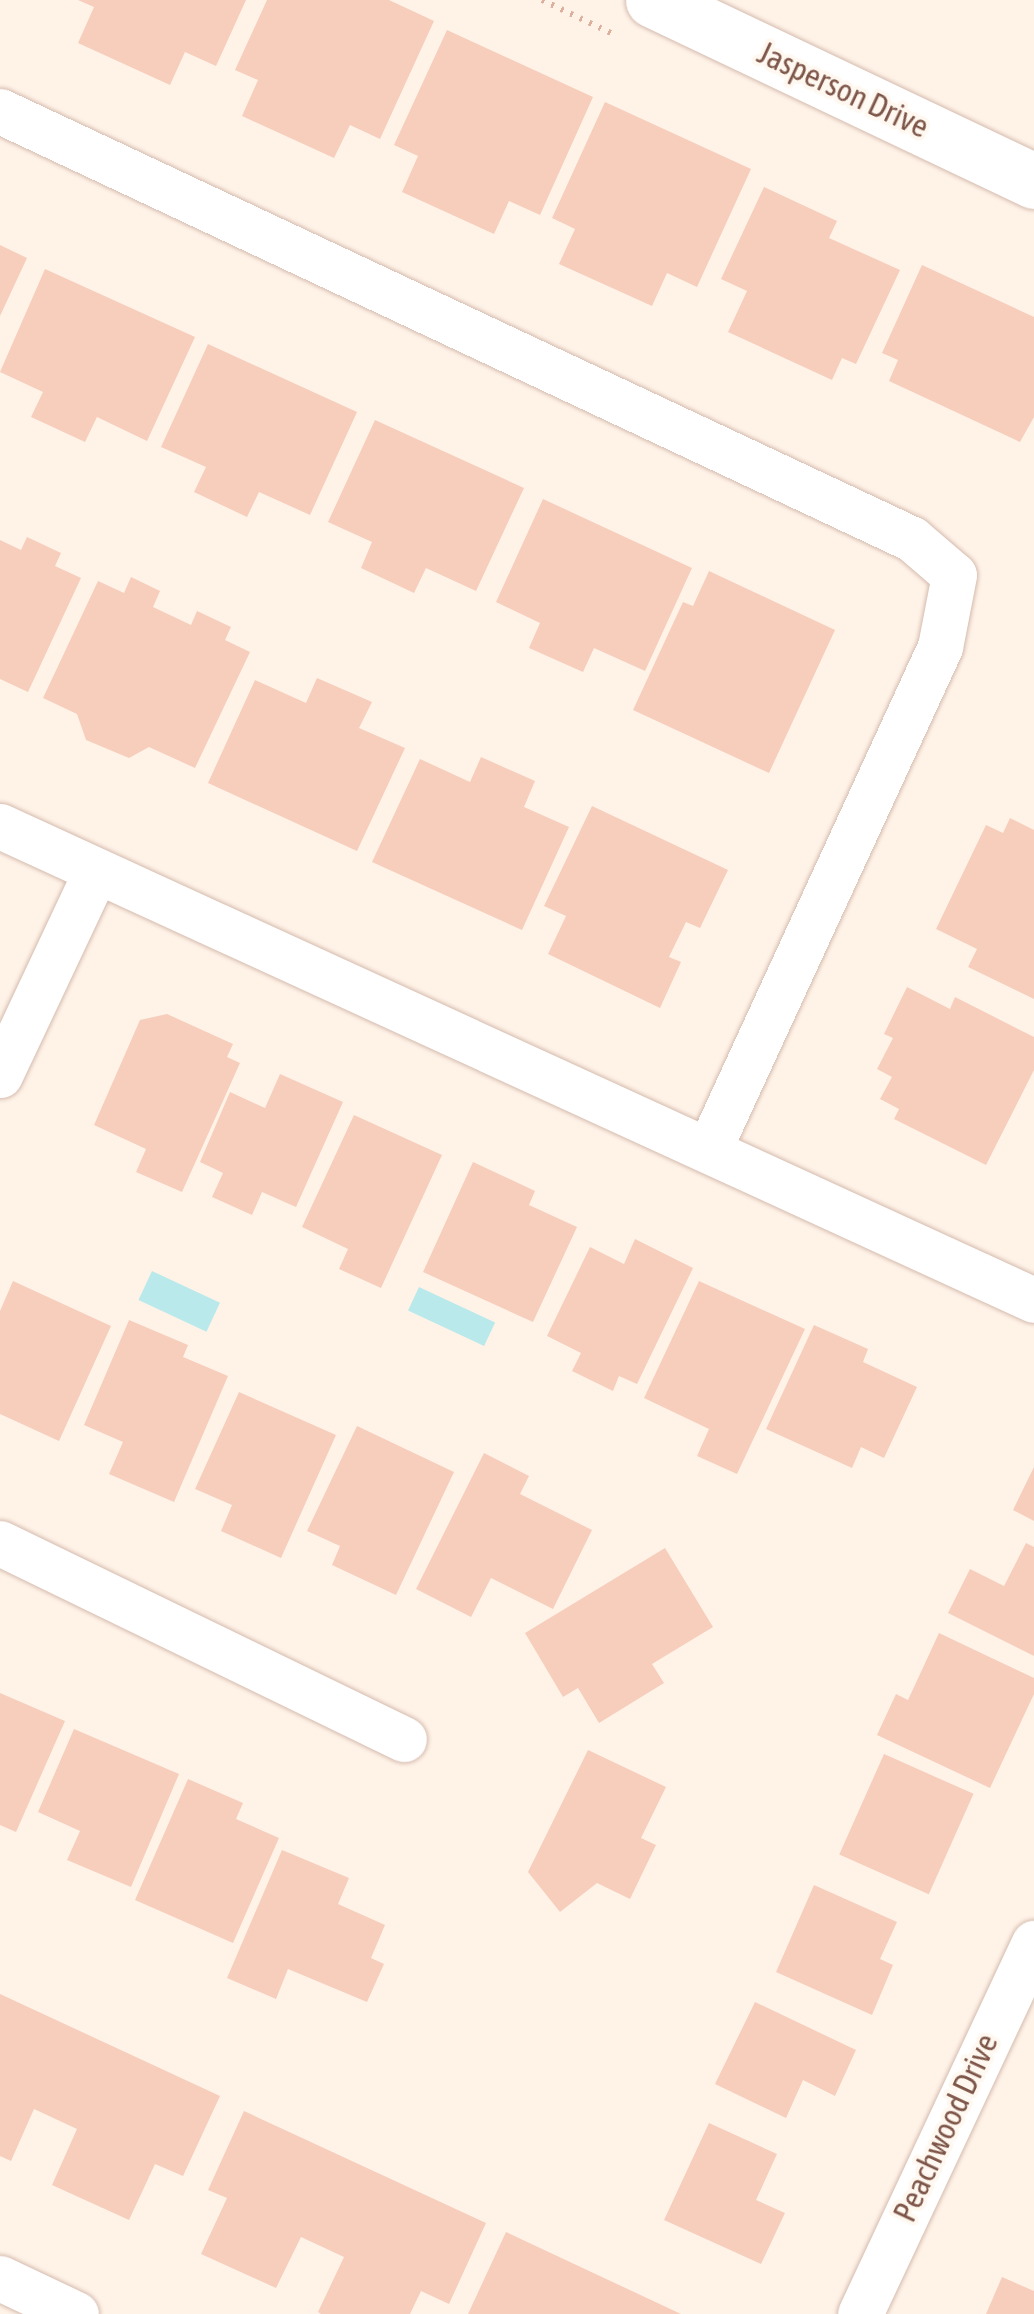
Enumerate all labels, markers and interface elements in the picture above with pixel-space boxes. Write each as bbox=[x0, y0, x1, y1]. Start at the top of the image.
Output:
street label: Jasperson Drive bbox=[752, 34, 934, 146]
street label: Peachwood Drive bbox=[886, 2028, 1006, 2228]

